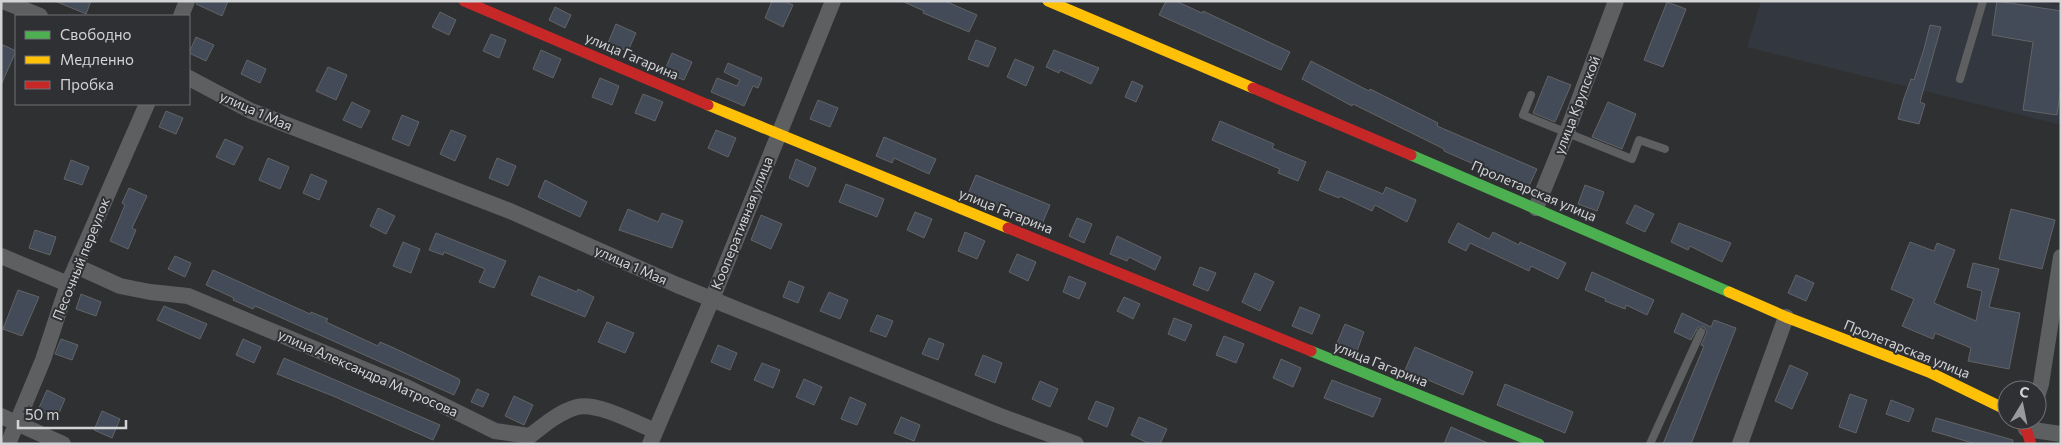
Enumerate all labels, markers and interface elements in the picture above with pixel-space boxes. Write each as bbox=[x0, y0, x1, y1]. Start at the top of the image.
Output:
legend bbox=[15, 15, 190, 105]
text: Свободно bbox=[60, 25, 131, 43]
street label: улица Гагарина bbox=[583, 28, 681, 83]
text: Медленно bbox=[60, 50, 134, 68]
street label: улица Крупской bbox=[1550, 53, 1603, 156]
text: Пробка bbox=[60, 75, 114, 93]
street label: улица 1 Мая bbox=[217, 87, 295, 134]
street label: Кооперативная улица bbox=[707, 154, 776, 292]
street label: Пролетарская улица bbox=[1469, 156, 1599, 225]
street label: улица Гагарина bbox=[957, 184, 1056, 237]
street label: Песочный переулок bbox=[48, 194, 113, 323]
street label: улица 1 Мая bbox=[592, 241, 670, 288]
street label: Пролетарская улица bbox=[1842, 315, 1973, 382]
street label: улица Александра Матросова bbox=[275, 325, 461, 420]
street label: улица Гагарина bbox=[1332, 337, 1431, 390]
north arrow bbox=[1997, 380, 2047, 430]
text: С bbox=[2018, 383, 2031, 401]
scale bar bbox=[18, 398, 125, 430]
text: 50 m bbox=[25, 405, 59, 423]

